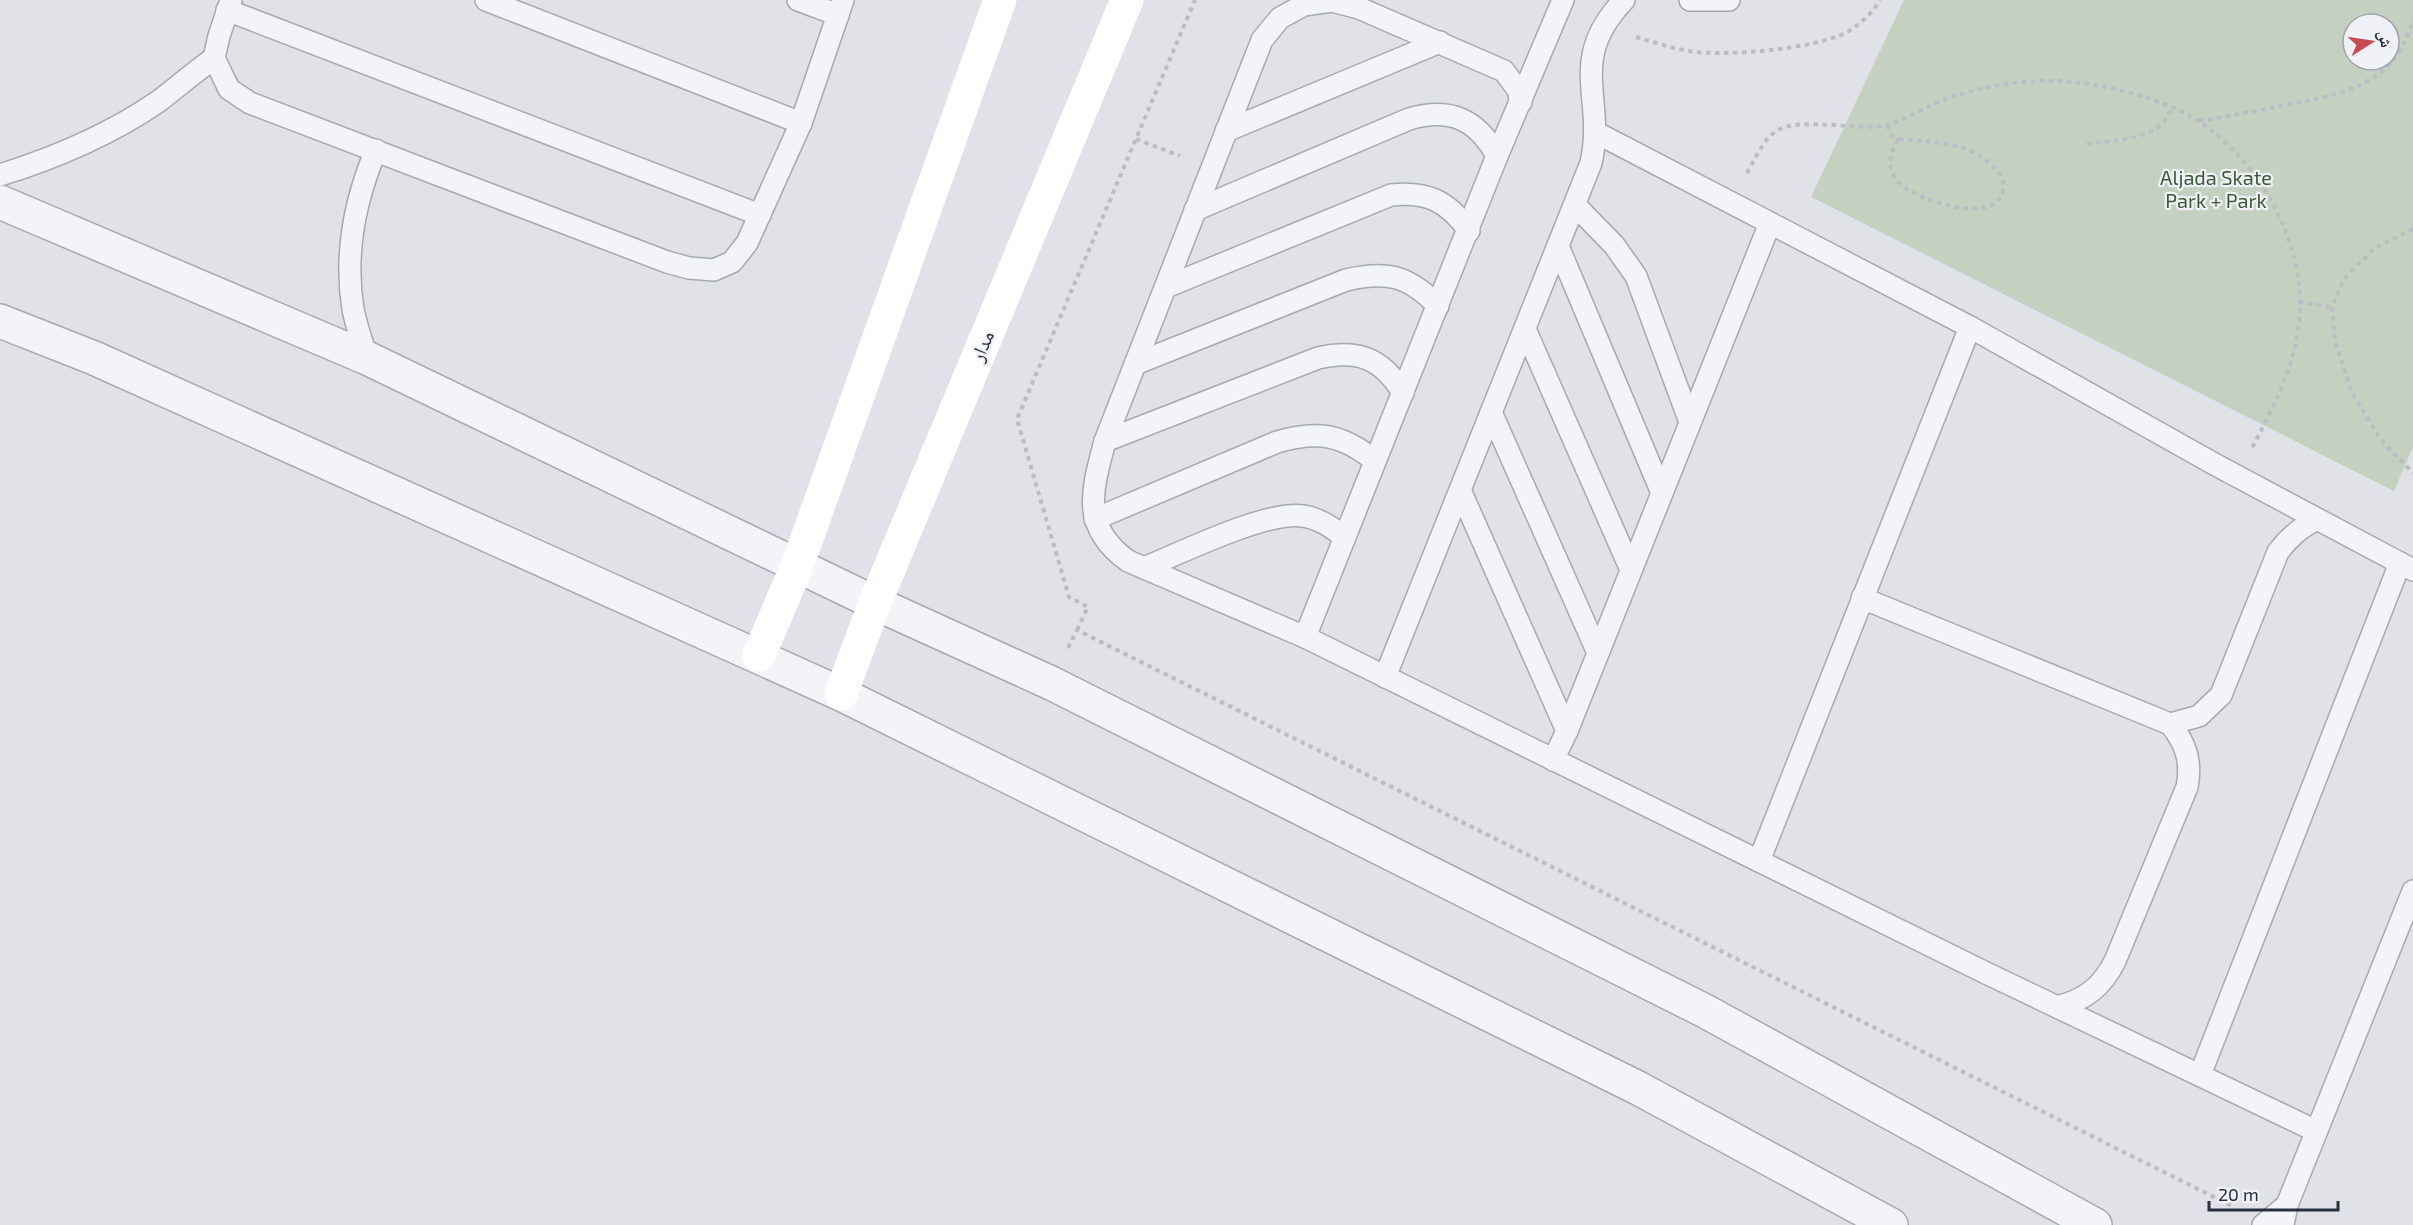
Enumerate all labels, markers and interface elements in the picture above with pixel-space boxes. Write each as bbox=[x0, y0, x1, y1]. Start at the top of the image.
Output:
north arrow bbox=[2341, 12, 2401, 72]
text: ش bbox=[2374, 28, 2397, 49]
park label: Aljada Skate Park + Park bbox=[2160, 165, 2272, 212]
street label: مدار bbox=[964, 327, 998, 366]
scale bar bbox=[2209, 1174, 2338, 1212]
text: 20 m bbox=[2218, 1183, 2259, 1205]

